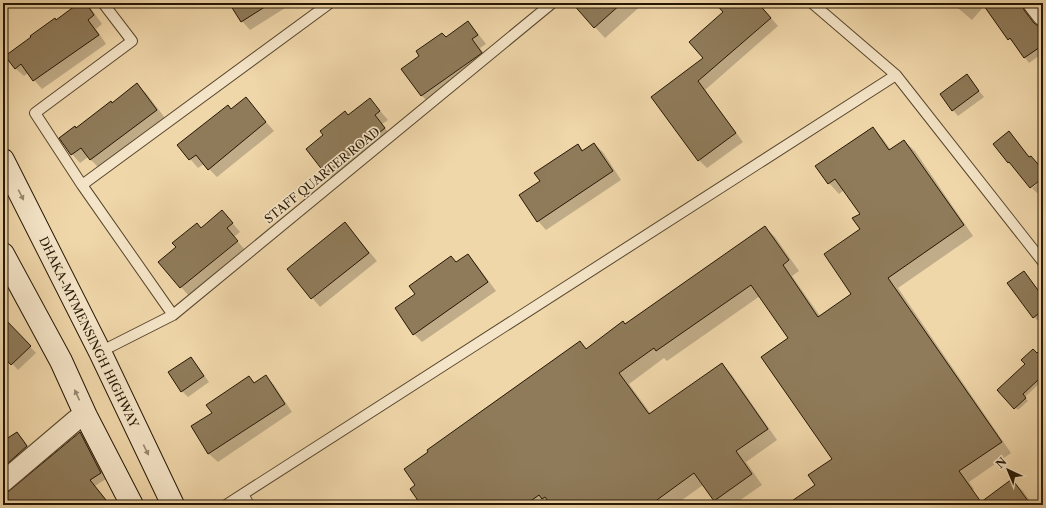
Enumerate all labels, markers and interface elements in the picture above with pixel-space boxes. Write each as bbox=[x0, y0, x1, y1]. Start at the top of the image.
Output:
street label: STAFF QUARTER ROAD bbox=[261, 124, 383, 226]
one-way arrow bbox=[17, 190, 24, 201]
street label: DHAKA-MYMENSINGH HIGHWAY bbox=[36, 234, 142, 431]
one-way arrow bbox=[74, 389, 80, 401]
one-way arrow bbox=[143, 444, 149, 456]
north arrow bbox=[988, 450, 1028, 490]
text: N bbox=[993, 454, 1010, 471]

